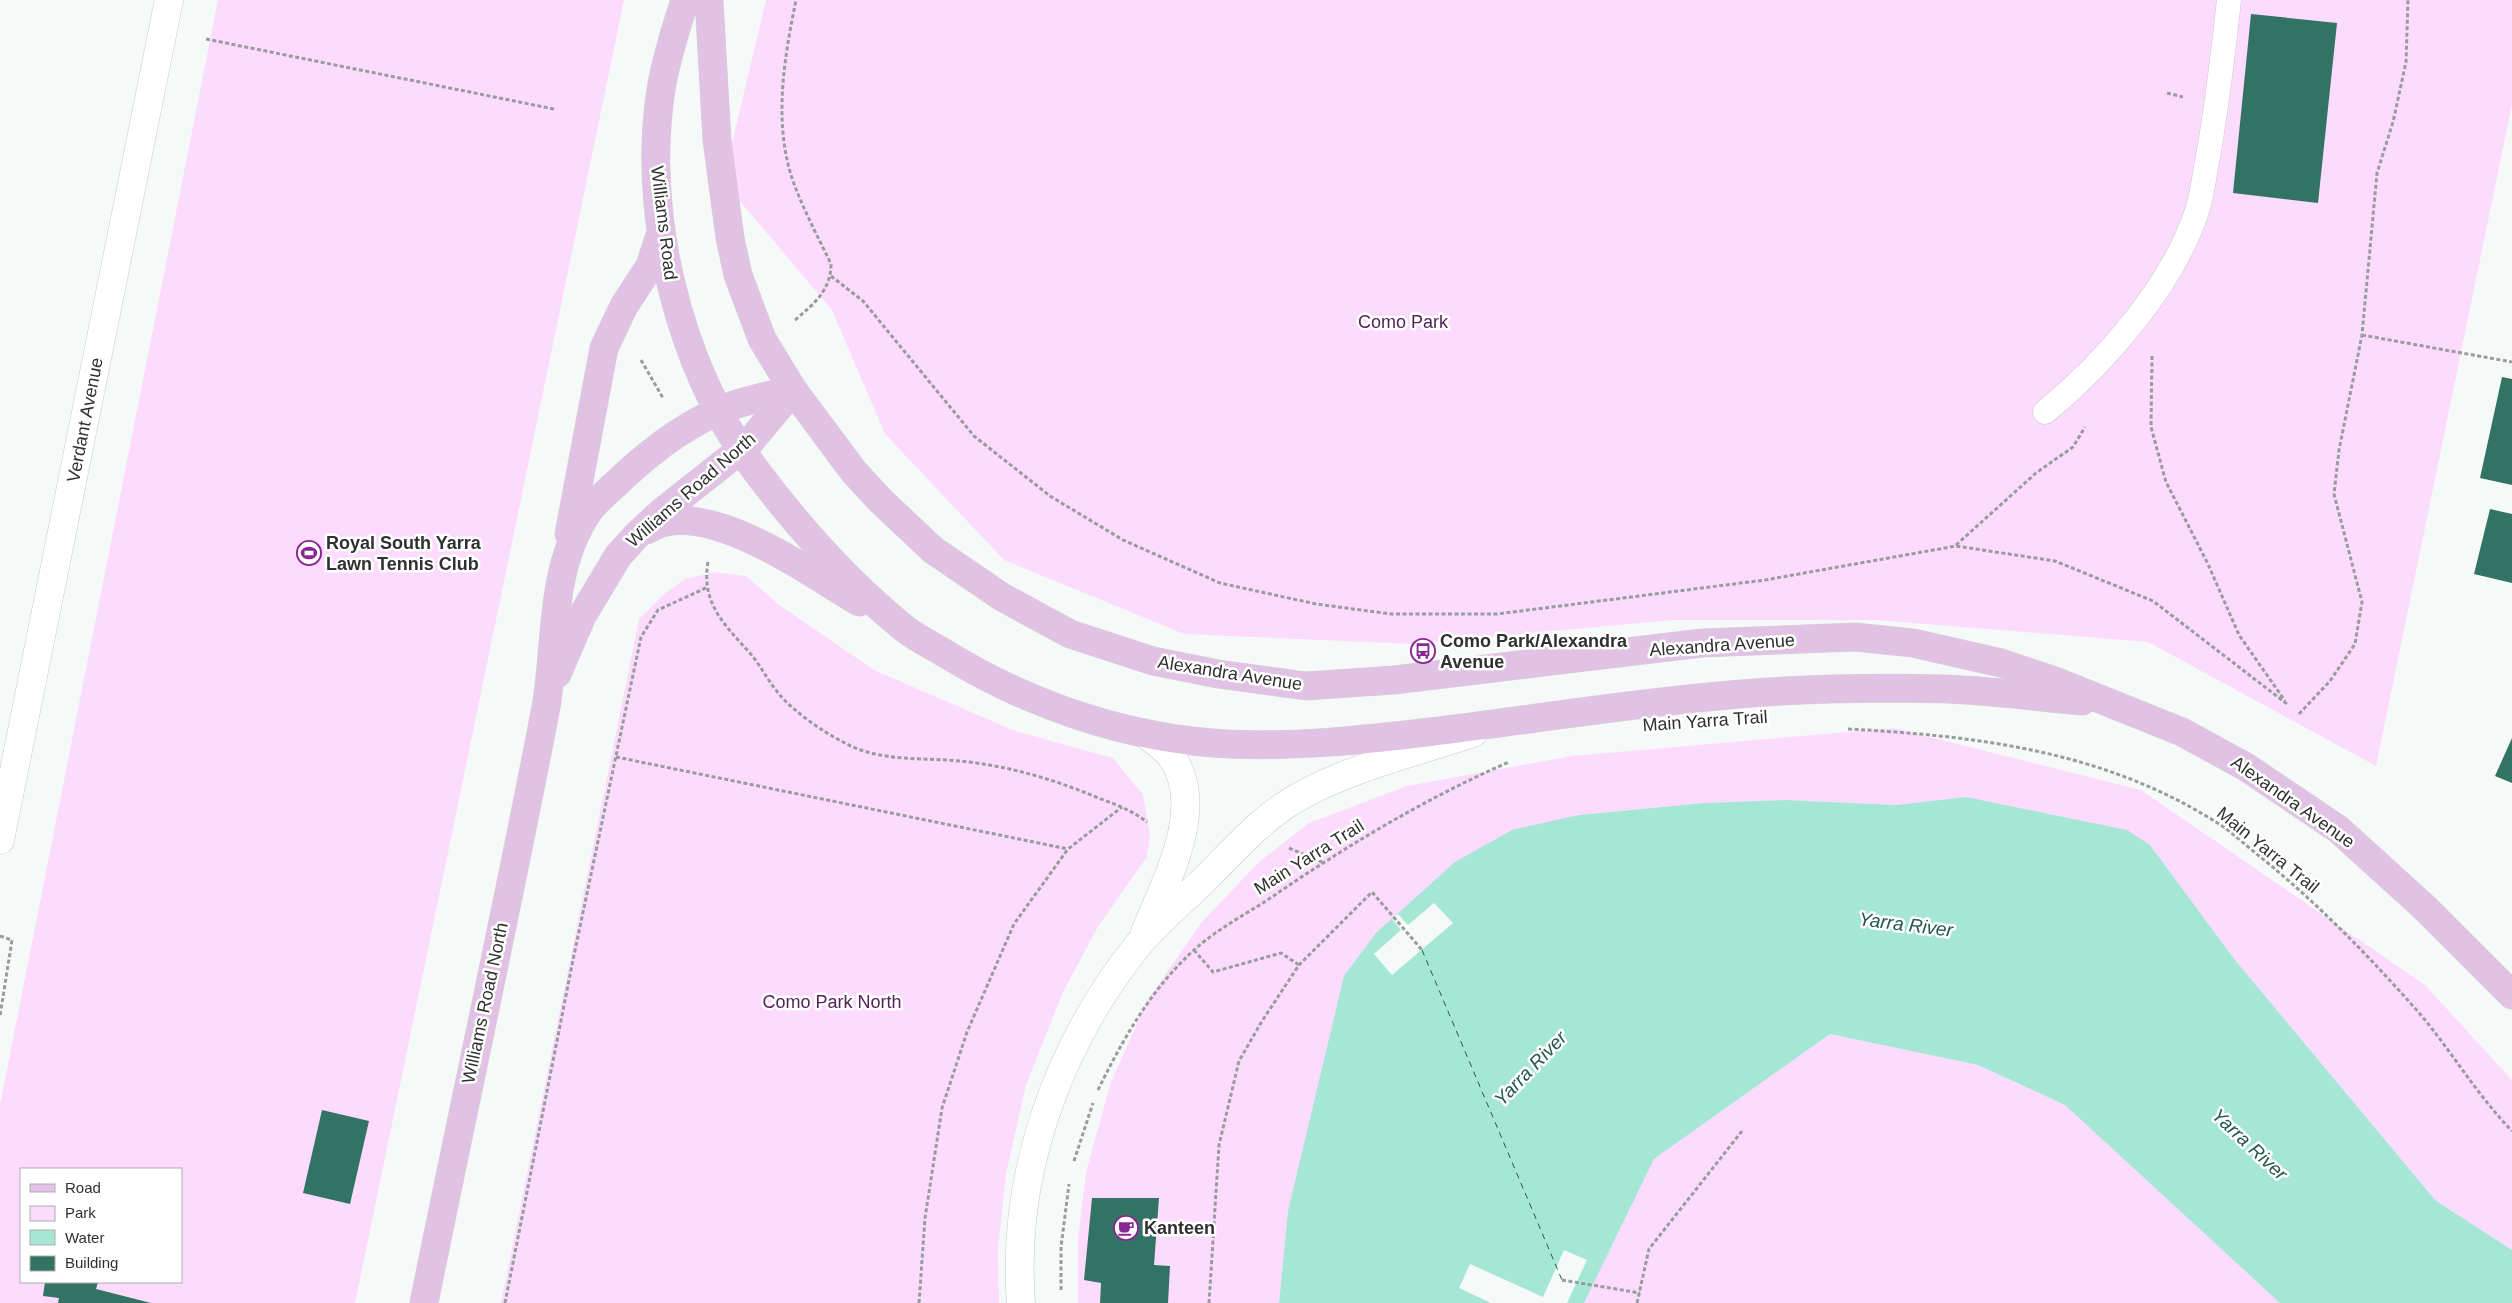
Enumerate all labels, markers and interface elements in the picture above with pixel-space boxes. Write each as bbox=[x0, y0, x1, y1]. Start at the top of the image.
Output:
street label: Williams Road bbox=[647, 165, 681, 281]
park label: Como Park bbox=[1358, 312, 1449, 332]
street label: Verdant Avenue bbox=[63, 356, 107, 484]
street label: Williams Road North bbox=[623, 429, 759, 551]
place label: Royal South Yarra Lawn Tennis Club bbox=[326, 533, 482, 574]
sports icon: Royal South Yarra Lawn Tennis Club bbox=[296, 540, 322, 566]
street label: Alexandra Avenue bbox=[1649, 630, 1795, 660]
place label: Como Park/Alexandra Avenue bbox=[1440, 631, 1628, 672]
bus stop icon: Como Park/Alexandra Avenue bbox=[1410, 638, 1436, 664]
street label: Alexandra Avenue bbox=[1156, 652, 1304, 694]
street label: Main Yarra Trail bbox=[1642, 707, 1768, 735]
street label: Alexandra Avenue bbox=[2228, 752, 2358, 852]
street label: Main Yarra Trail bbox=[2213, 803, 2323, 897]
street label: Main Yarra Trail bbox=[1251, 815, 1367, 899]
water label: Yarra River bbox=[1858, 908, 1955, 941]
street label: Williams Road North bbox=[458, 921, 512, 1085]
park label: Como Park North bbox=[762, 992, 902, 1012]
water label: Yarra River bbox=[1490, 1027, 1571, 1110]
water label: Yarra River bbox=[2208, 1104, 2292, 1185]
legend bbox=[20, 1168, 182, 1283]
text: Road bbox=[65, 1179, 101, 1196]
text: Park bbox=[65, 1204, 96, 1221]
cafe icon: Kanteen bbox=[1113, 1215, 1139, 1241]
place label: Kanteen bbox=[1144, 1218, 1215, 1238]
text: Water bbox=[65, 1229, 104, 1246]
text: Building bbox=[65, 1254, 118, 1271]

